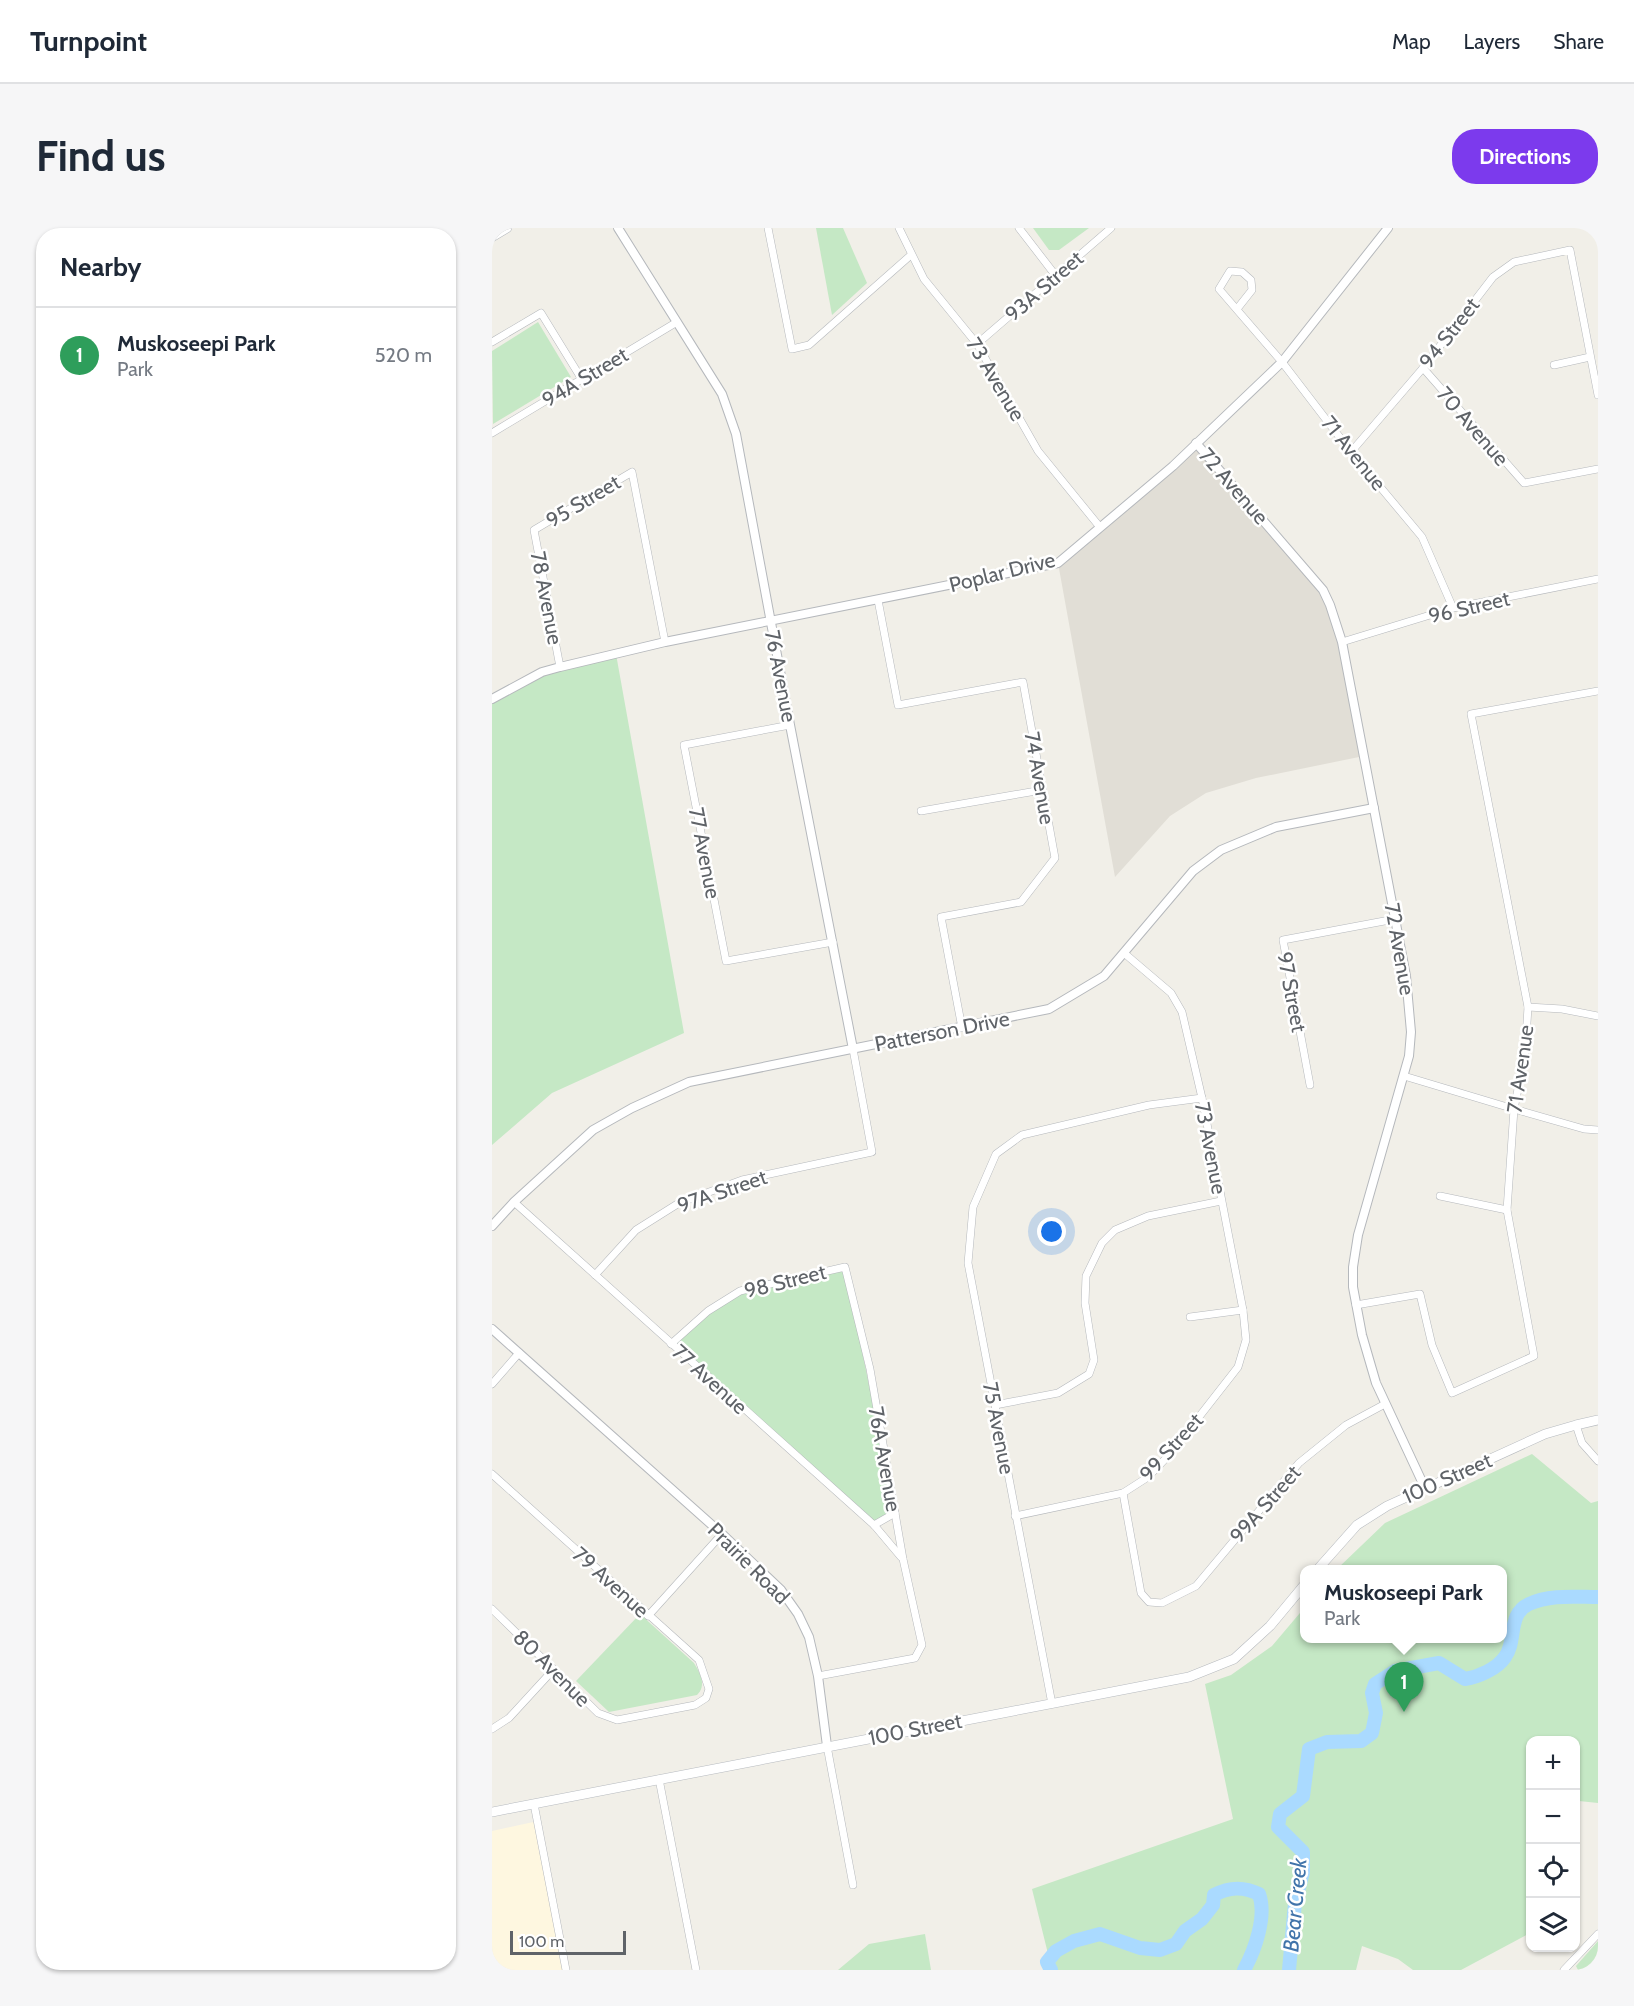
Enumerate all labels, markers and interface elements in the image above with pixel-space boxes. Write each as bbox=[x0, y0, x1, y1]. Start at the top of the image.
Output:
text: Turnpoint bbox=[30, 24, 147, 58]
text: Map bbox=[1392, 29, 1431, 54]
text: Layers bbox=[1464, 29, 1520, 54]
text: Share bbox=[1553, 29, 1604, 54]
button: Directions bbox=[1452, 129, 1598, 184]
text: Find us bbox=[36, 130, 165, 182]
street label: 93A Street bbox=[1000, 245, 1088, 327]
text: Nearby bbox=[60, 251, 141, 283]
street label: 94 Street bbox=[1414, 293, 1484, 373]
text: Muskoseepi Park bbox=[117, 330, 276, 357]
street label: 73 Avenue bbox=[961, 333, 1031, 426]
street label: 94A Street bbox=[538, 342, 632, 412]
text: 1 bbox=[76, 343, 83, 367]
text: 520 m bbox=[375, 343, 432, 367]
text: Park bbox=[117, 357, 153, 381]
street label: 70 Avenue bbox=[1432, 381, 1514, 471]
street label: 71 Avenue bbox=[1316, 411, 1392, 496]
street label: 72 Avenue bbox=[1194, 443, 1274, 529]
street label: 95 Street bbox=[541, 469, 625, 533]
street label: Poplar Drive bbox=[946, 547, 1058, 597]
street label: 78 Avenue bbox=[526, 549, 568, 647]
street label: 96 Street bbox=[1426, 586, 1512, 628]
street label: 76 Avenue bbox=[760, 628, 802, 724]
street label: 74 Avenue bbox=[1020, 730, 1060, 826]
street label: 77 Avenue bbox=[684, 805, 726, 901]
street label: 72 Avenue bbox=[1380, 901, 1420, 997]
street label: 97 Street bbox=[1272, 950, 1312, 1034]
street label: Patterson Drive bbox=[872, 1006, 1012, 1056]
street label: 71 Avenue bbox=[1501, 1023, 1539, 1115]
street label: 73 Avenue bbox=[1190, 1100, 1232, 1196]
street label: 97A Street bbox=[674, 1164, 770, 1218]
your location bbox=[1037, 1217, 1066, 1246]
street label: 98 Street bbox=[742, 1259, 828, 1303]
street label: 77 Avenue bbox=[667, 1339, 753, 1419]
street label: 75 Avenue bbox=[978, 1380, 1020, 1476]
street label: 76A Avenue bbox=[863, 1405, 907, 1514]
street label: 99 Street bbox=[1134, 1408, 1208, 1486]
street label: 100 Street bbox=[1399, 1447, 1495, 1509]
street label: 99A Street bbox=[1224, 1460, 1306, 1548]
street label: Prairie Road bbox=[703, 1517, 795, 1609]
street label: 79 Avenue bbox=[568, 1541, 654, 1623]
popup bbox=[1300, 1565, 1507, 1643]
text: Muskoseepi Park bbox=[1324, 1579, 1483, 1606]
text: Park bbox=[1324, 1606, 1360, 1630]
street label: 80 Avenue bbox=[508, 1624, 596, 1712]
pin: 1 bbox=[1384, 1662, 1424, 1712]
street label: 100 Street bbox=[866, 1708, 964, 1750]
map controls bbox=[1526, 1736, 1580, 1952]
button: + bbox=[1526, 1736, 1580, 1790]
button: − bbox=[1526, 1790, 1580, 1844]
button: locate bbox=[1526, 1844, 1580, 1898]
water label: Bear Creek bbox=[1277, 1856, 1313, 1953]
button: layers bbox=[1526, 1898, 1580, 1952]
scale bar bbox=[510, 1928, 626, 1956]
text: 100 m bbox=[519, 1932, 564, 1951]

